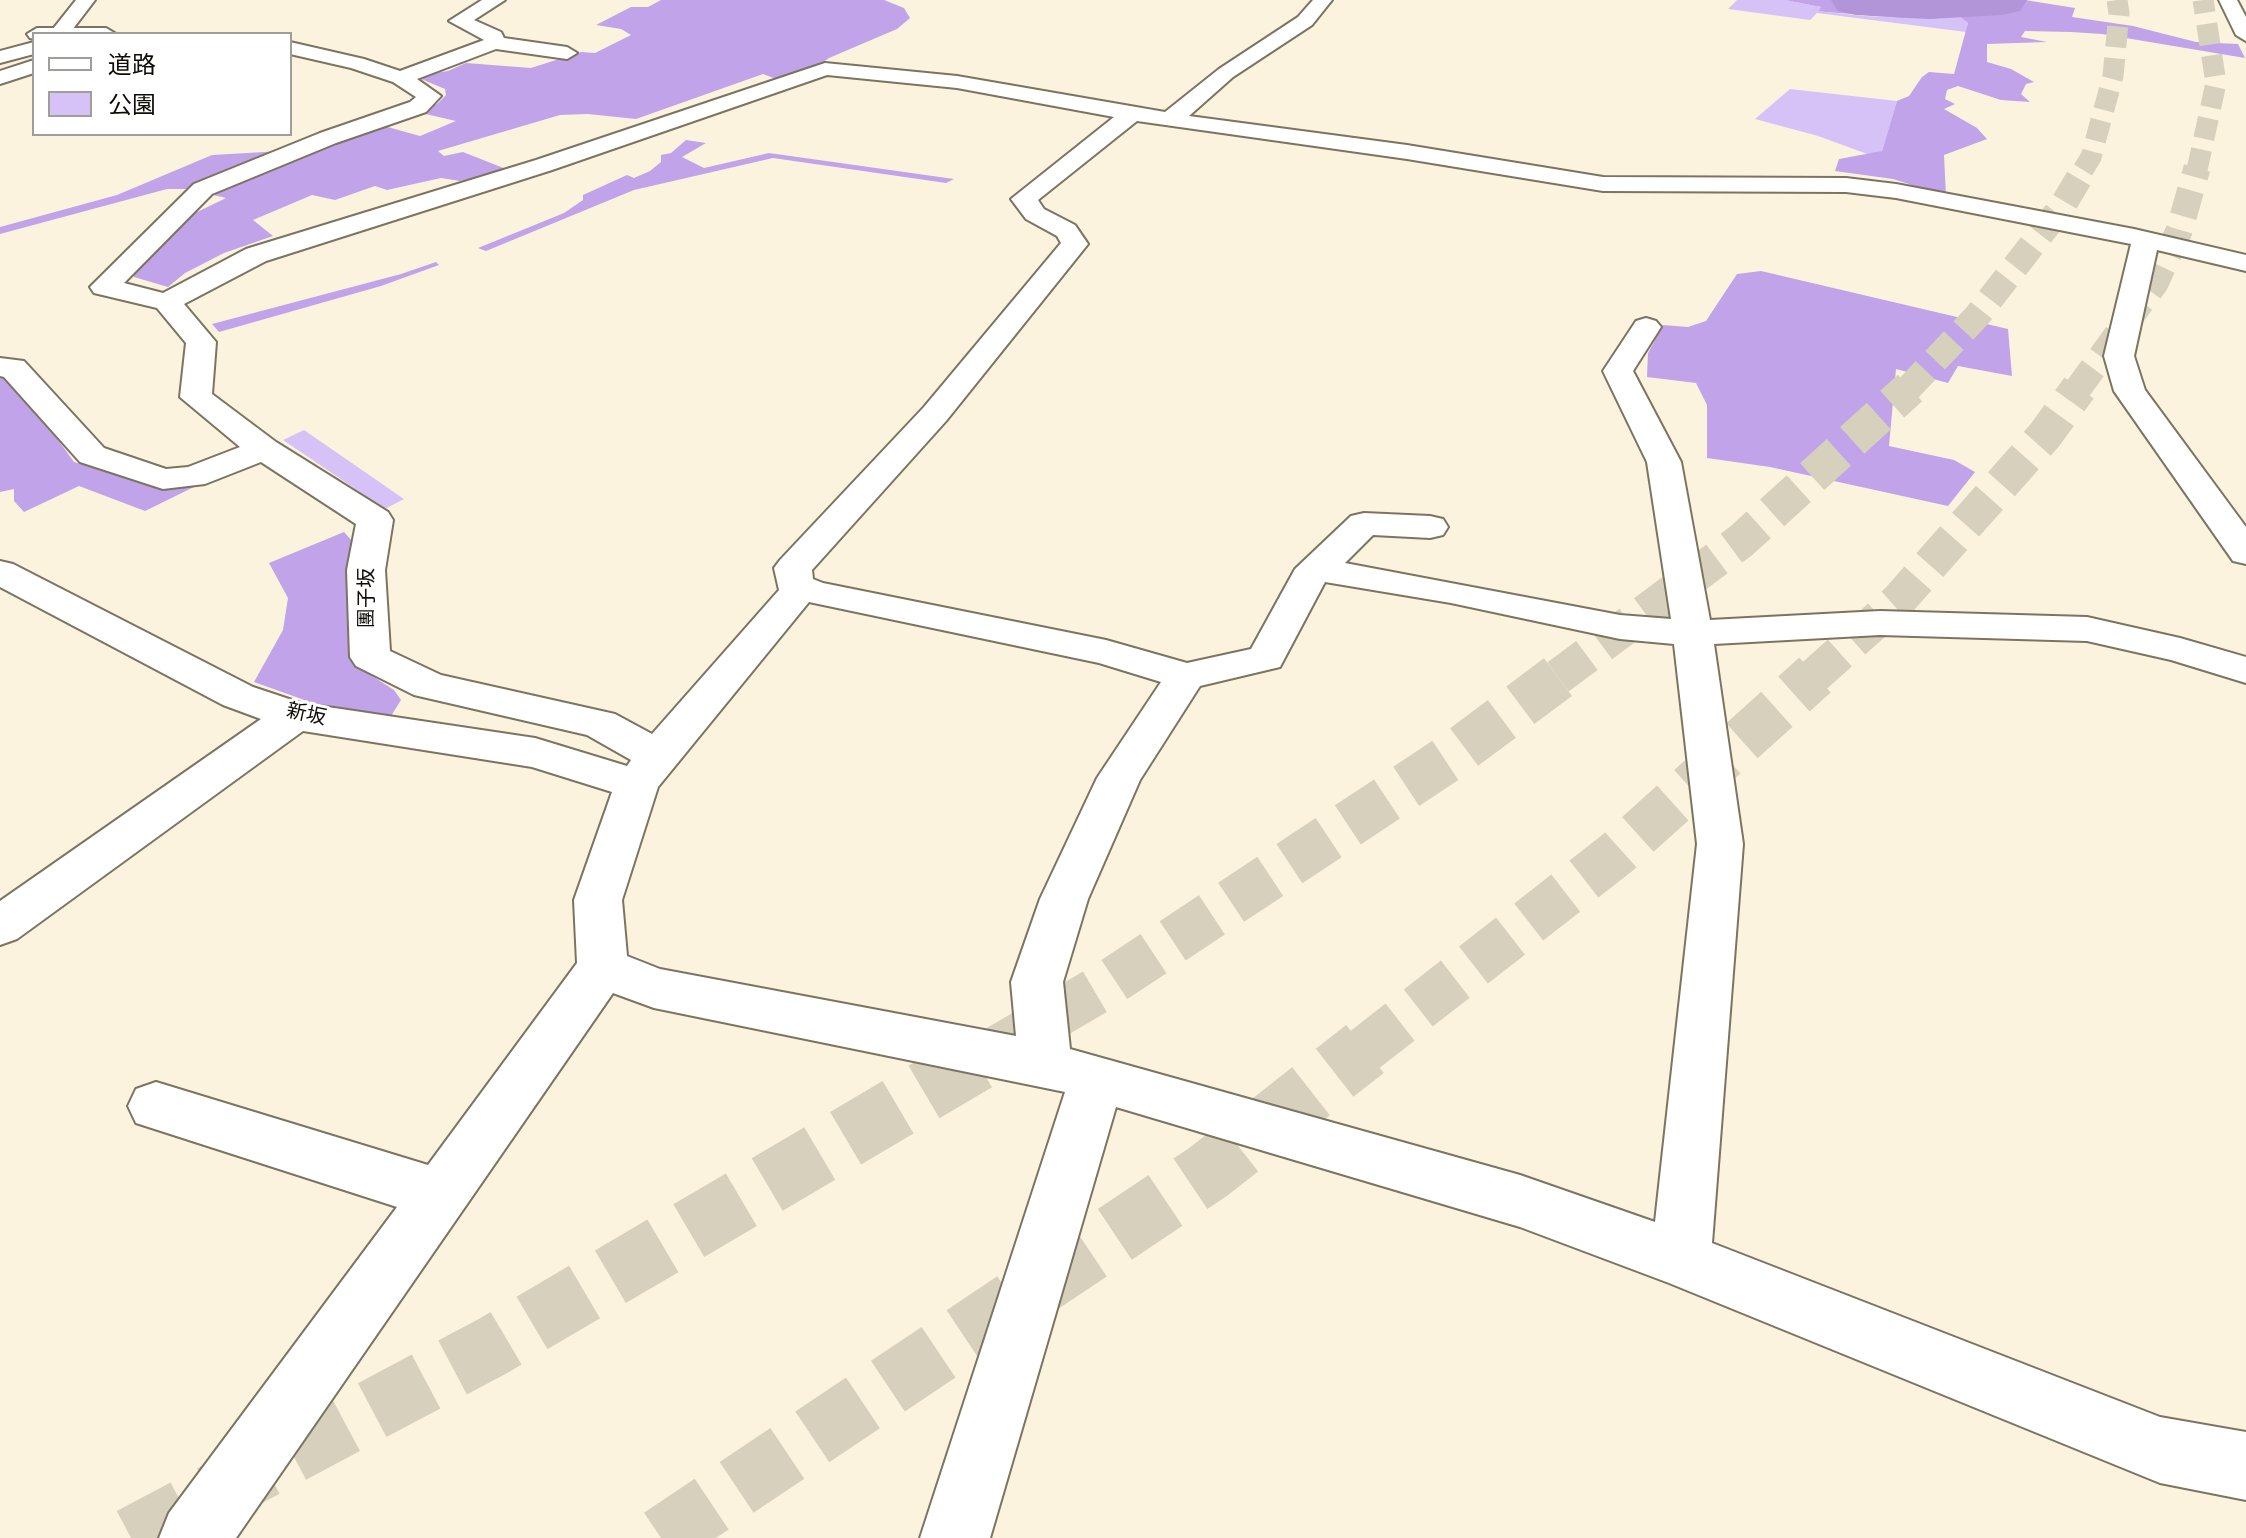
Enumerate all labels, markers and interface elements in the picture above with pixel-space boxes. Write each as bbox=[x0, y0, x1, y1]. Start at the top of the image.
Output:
legend bbox=[32, 32, 292, 136]
text: 道路 bbox=[108, 48, 156, 83]
text: 公園 bbox=[108, 88, 156, 123]
street label: 團子坂 bbox=[357, 568, 381, 628]
street label: 新坂 bbox=[284, 700, 328, 732]

